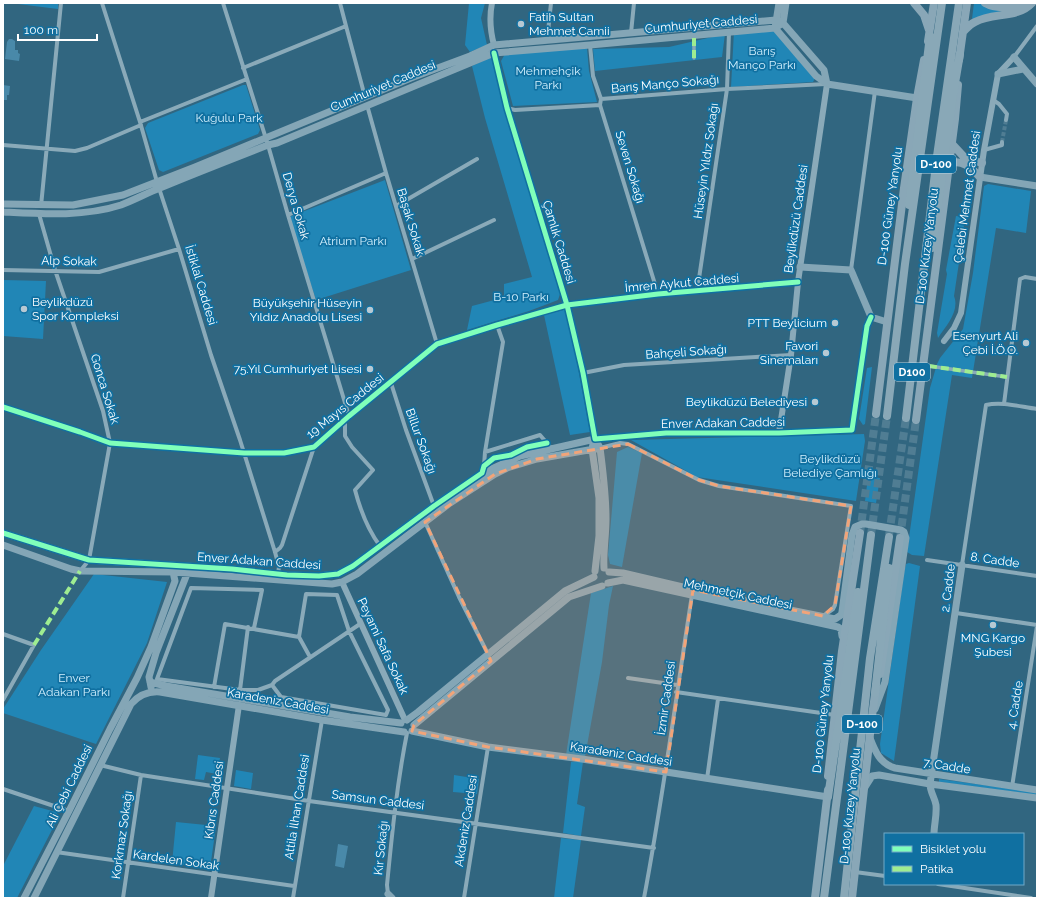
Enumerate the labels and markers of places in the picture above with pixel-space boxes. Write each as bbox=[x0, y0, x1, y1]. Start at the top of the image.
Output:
place label: Fatih Sultan Mehmet Camii bbox=[529, 10, 610, 38]
marker: Fatih Sultan Mehmet Camii bbox=[516, 19, 526, 29]
place label: Beylikdüzü Spor Kompleksi bbox=[32, 295, 119, 323]
place label: Büyükşehir Hüseyin Yıldız Anadolu Lisesi bbox=[250, 296, 362, 324]
marker: Beylikdüzü Spor Kompleksi bbox=[19, 304, 29, 314]
marker: Büyükşehir Hüseyin Yıldız Anadolu Lisesi bbox=[365, 305, 375, 315]
place label: PTT Beylicium bbox=[748, 316, 827, 330]
marker: PTT Beylicium bbox=[830, 318, 840, 328]
place label: Esenyurt Ali Çebi İ.Ö.O. bbox=[952, 329, 1018, 357]
marker: Esenyurt Ali Çebi İ.Ö.O. bbox=[1021, 338, 1031, 348]
place label: Favori Sinemaları bbox=[760, 339, 818, 367]
marker: Favori Sinemaları bbox=[821, 348, 831, 358]
place label: 75.Yıl Cumhuriyet Lisesi bbox=[234, 362, 362, 376]
marker: 75.Yıl Cumhuriyet Lisesi bbox=[365, 364, 375, 374]
place label: Beylikdüzü Belediyesi bbox=[686, 395, 807, 409]
marker: Beylikdüzü Belediyesi bbox=[810, 397, 820, 407]
marker: MNG Kargo Şubesi bbox=[988, 620, 998, 630]
place label: MNG Kargo Şubesi bbox=[961, 631, 1025, 659]

